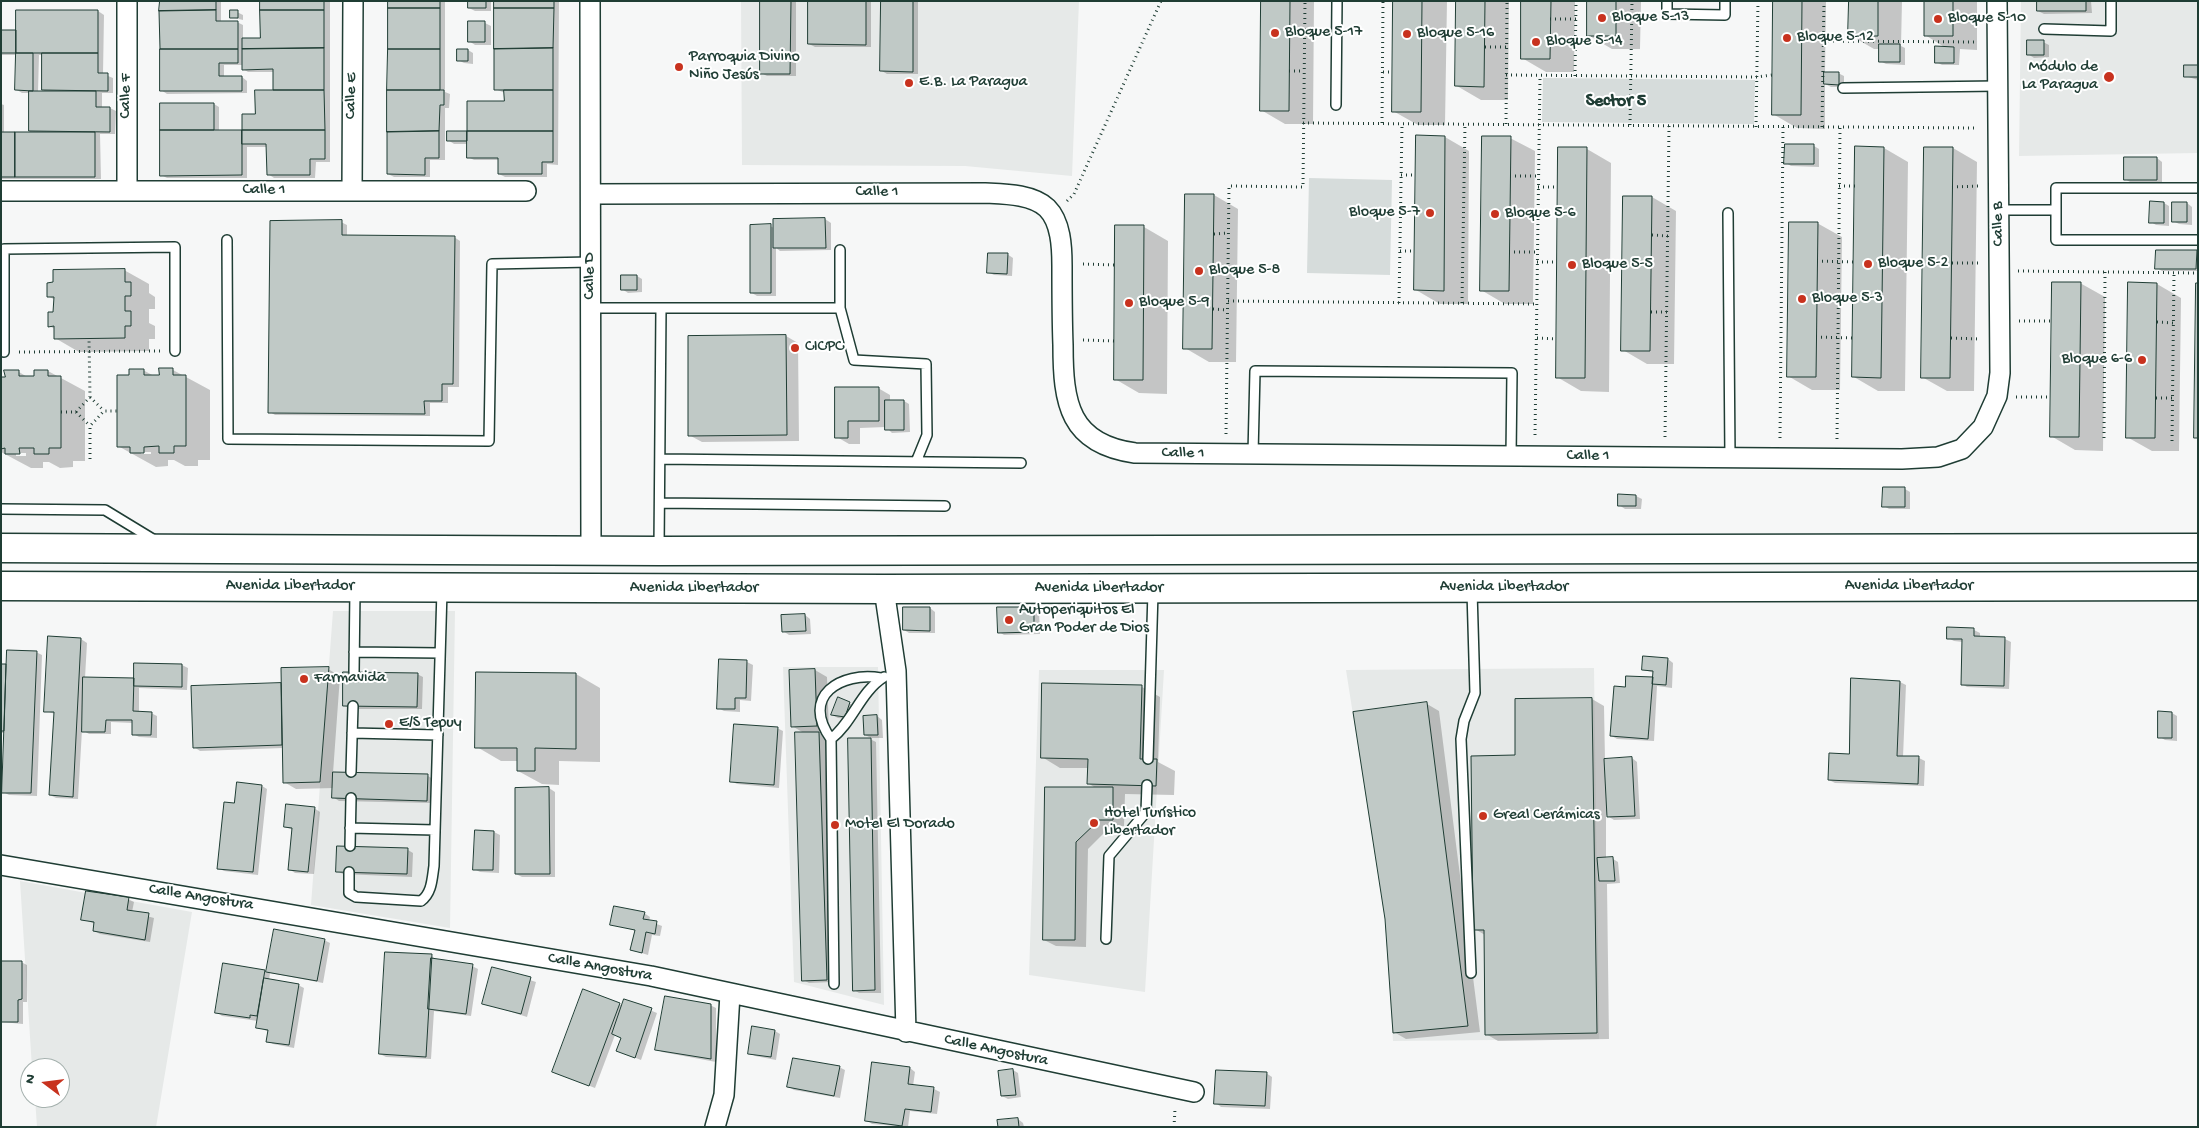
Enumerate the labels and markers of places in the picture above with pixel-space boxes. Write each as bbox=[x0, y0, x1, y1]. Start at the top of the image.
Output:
place label: Bloque 5-13 bbox=[1612, 8, 1689, 28]
place label: Bloque 5-10 bbox=[1948, 9, 2026, 29]
marker: Bloque 5-13 bbox=[1596, 12, 1608, 24]
marker: Bloque 5-10 bbox=[1932, 13, 1944, 25]
place label: Bloque 5-17 bbox=[1285, 23, 1362, 43]
place label: Bloque 5-16 bbox=[1417, 24, 1494, 44]
marker: Bloque 5-17 bbox=[1269, 27, 1281, 39]
marker: Bloque 5-16 bbox=[1401, 28, 1413, 40]
place label: Bloque 5-12 bbox=[1797, 28, 1874, 48]
place label: Bloque 5-14 bbox=[1546, 32, 1623, 52]
marker: Bloque 5-12 bbox=[1781, 32, 1793, 44]
marker: Bloque 5-14 bbox=[1530, 36, 1542, 48]
place label: Parroquia Divino Niño Jesús bbox=[689, 48, 800, 86]
place label: Módulo de La Paragua bbox=[2022, 58, 2098, 96]
marker: Parroquia Divino Niño Jesús bbox=[673, 61, 685, 73]
marker: Módulo de La Paragua bbox=[2102, 70, 2116, 84]
place label: E.B. La Paragua bbox=[919, 73, 1027, 93]
marker: E.B. La Paragua bbox=[903, 77, 915, 89]
place label: Bloque 5-7 bbox=[1349, 203, 1420, 223]
place label: Bloque 5-6 bbox=[1505, 204, 1576, 224]
marker: Bloque 5-7 bbox=[1424, 207, 1436, 219]
marker: Bloque 5-6 bbox=[1489, 208, 1501, 220]
place label: Bloque 5-2 bbox=[1878, 254, 1948, 274]
place label: Bloque 5-5 bbox=[1582, 255, 1653, 275]
marker: Bloque 5-2 bbox=[1862, 258, 1874, 270]
marker: Bloque 5-5 bbox=[1566, 259, 1578, 271]
place label: Bloque 5-8 bbox=[1209, 261, 1280, 281]
marker: Bloque 5-8 bbox=[1193, 265, 1205, 277]
place label: Bloque 5-3 bbox=[1812, 289, 1883, 309]
place label: Bloque 5-9 bbox=[1139, 293, 1210, 313]
marker: Bloque 5-3 bbox=[1796, 293, 1808, 305]
marker: Bloque 5-9 bbox=[1123, 297, 1135, 309]
place label: CICPC bbox=[805, 338, 844, 358]
marker: CICPC bbox=[789, 342, 801, 354]
place label: Bloque 6-6 bbox=[2062, 350, 2132, 370]
marker: Bloque 6-6 bbox=[2136, 354, 2148, 366]
place label: Autoperiquitos El Gran Poder de Dios bbox=[1019, 601, 1149, 639]
marker: Autoperiquitos El Gran Poder de Dios bbox=[1003, 614, 1015, 626]
place label: Farmavida bbox=[314, 669, 386, 689]
marker: Farmavida bbox=[298, 673, 310, 685]
place label: E/S Tepuy bbox=[399, 714, 462, 734]
marker: E/S Tepuy bbox=[383, 718, 395, 730]
place label: Hotel Turístico Libertador bbox=[1104, 804, 1196, 842]
place label: Greal Cerámicas bbox=[1493, 806, 1600, 826]
marker: Greal Cerámicas bbox=[1477, 810, 1489, 822]
place label: Motel El Dorado bbox=[845, 815, 955, 835]
marker: Hotel Turístico Libertador bbox=[1088, 817, 1100, 829]
marker: Motel El Dorado bbox=[829, 819, 841, 831]

